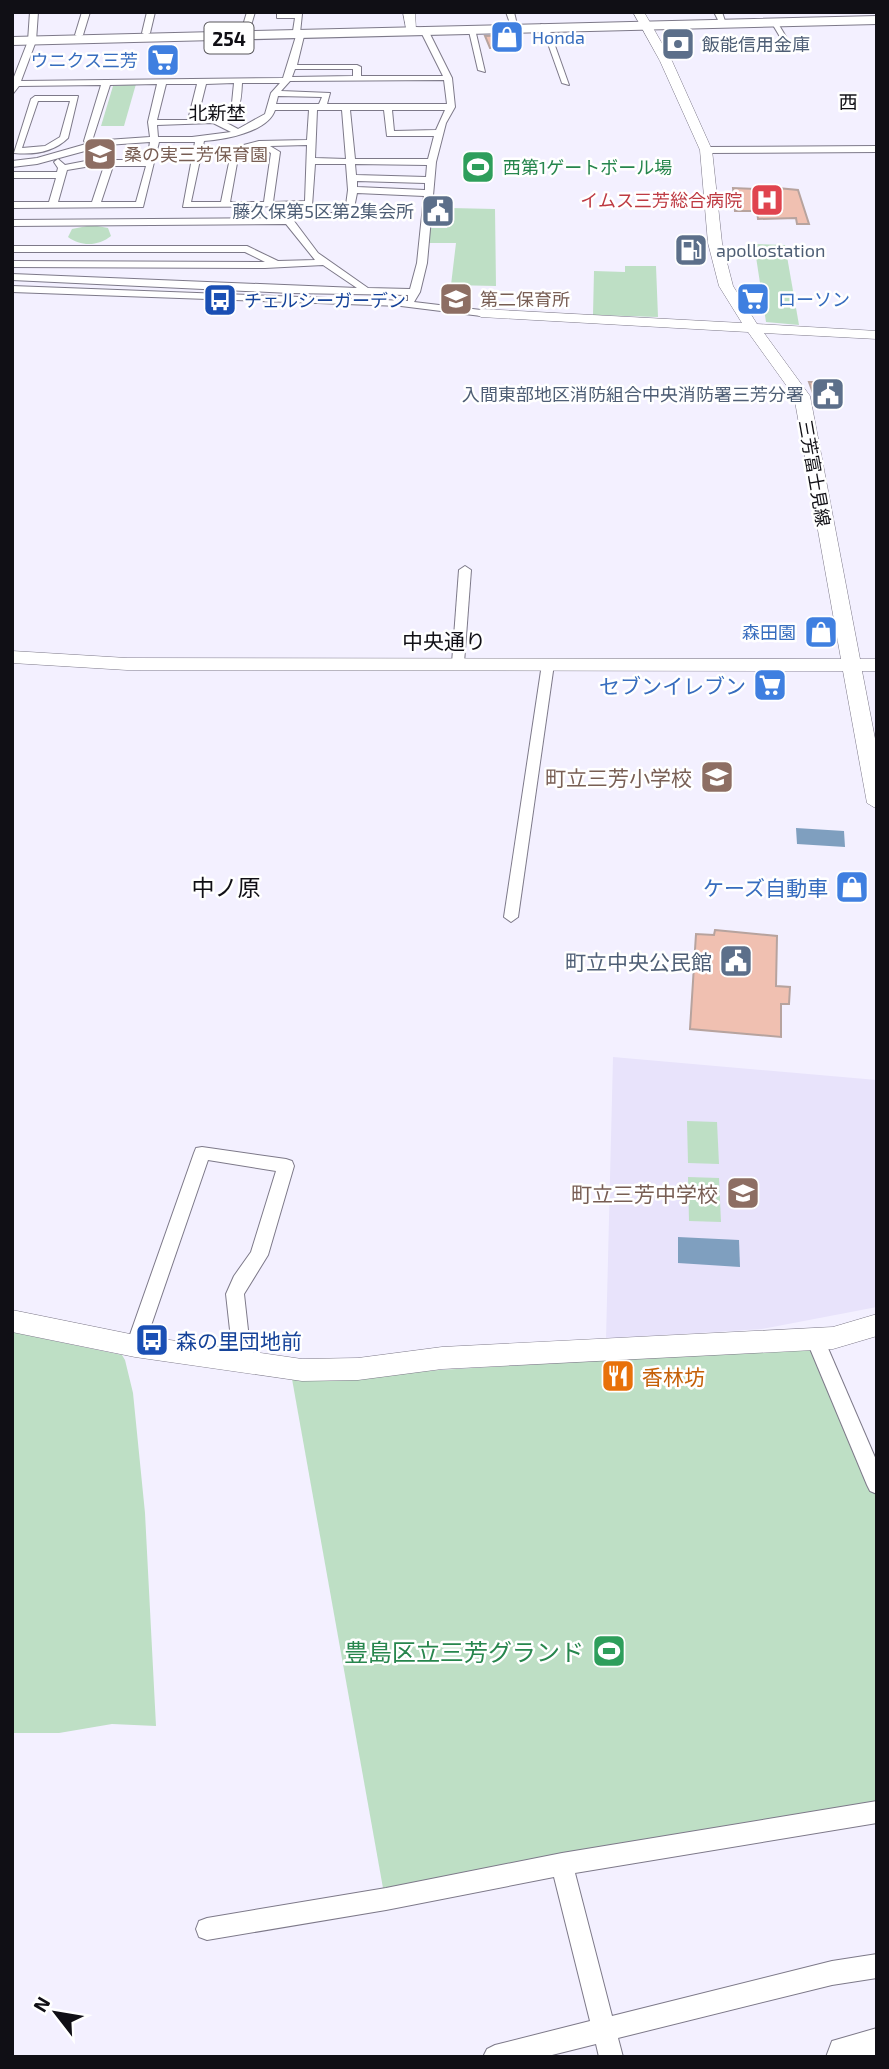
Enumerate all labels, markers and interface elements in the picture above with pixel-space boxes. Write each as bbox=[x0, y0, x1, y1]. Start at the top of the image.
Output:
shop icon: Honda bbox=[488, 18, 526, 56]
road number: 254 bbox=[204, 22, 254, 54]
bank icon: 飯能信用金庫 bbox=[659, 25, 697, 63]
place label: Honda bbox=[532, 26, 585, 48]
place label: 飯能信用金庫 bbox=[702, 33, 810, 55]
supermarket icon: ウニクス三芳 bbox=[144, 41, 182, 79]
place label: ウニクス三芳 bbox=[31, 49, 138, 71]
district label: 西 bbox=[838, 90, 858, 113]
district label: 北新埜 bbox=[188, 101, 246, 124]
school or university icon: 桑の実三芳保育園 bbox=[81, 135, 119, 173]
place label: 桑の実三芳保育園 bbox=[124, 143, 268, 165]
sports icon: 西第1ゲートボール場 bbox=[459, 148, 497, 186]
place label: 西第1ゲートボール場 bbox=[503, 156, 672, 178]
hospital icon: イムス三芳総合病院 bbox=[748, 181, 786, 219]
place label: イムス三芳総合病院 bbox=[580, 189, 742, 211]
public building icon: 藤久保第5区第2集会所 bbox=[419, 192, 457, 230]
place label: 藤久保第5区第2集会所 bbox=[232, 200, 414, 222]
fuel station icon: apollostation bbox=[672, 231, 710, 269]
place label: apollostation bbox=[716, 239, 825, 261]
school or university icon: 第二保育所 bbox=[437, 280, 475, 318]
supermarket icon: ローソン bbox=[734, 280, 772, 318]
bus stop icon: チェルシーガーデン bbox=[201, 281, 239, 319]
place label: 第二保育所 bbox=[480, 288, 570, 310]
place label: ローソン bbox=[778, 288, 850, 310]
place label: チェルシーガーデン bbox=[244, 289, 406, 311]
public building icon: 入間東部地区消防組合中央消防署三芳分署 bbox=[809, 375, 847, 413]
place label: 入間東部地区消防組合中央消防署三芳分署 bbox=[462, 383, 804, 405]
street label: 三芳富士見線 bbox=[795, 418, 835, 528]
shop icon: 森田園 bbox=[802, 613, 840, 651]
place label: 森田園 bbox=[742, 621, 796, 643]
street label: 中央通り bbox=[402, 628, 486, 653]
supermarket icon: セブンイレブン bbox=[751, 666, 789, 704]
place label: セブンイレブン bbox=[599, 673, 746, 698]
school or university icon: 町立三芳小学校 bbox=[698, 758, 736, 796]
place label: 町立三芳小学校 bbox=[545, 765, 692, 790]
shop icon: ケーズ自動車 bbox=[833, 868, 871, 906]
district label: 中ノ原 bbox=[192, 873, 261, 901]
place label: ケーズ自動車 bbox=[703, 875, 828, 900]
public building icon: 町立中央公民館 bbox=[717, 942, 755, 980]
place label: 町立中央公民館 bbox=[565, 949, 712, 974]
school or university icon: 町立三芳中学校 bbox=[724, 1174, 762, 1212]
place label: 町立三芳中学校 bbox=[571, 1181, 718, 1206]
bus stop icon: 森の里団地前 bbox=[133, 1321, 171, 1359]
place label: 森の里団地前 bbox=[176, 1328, 302, 1353]
restaurant icon: 香林坊 bbox=[599, 1357, 637, 1395]
place label: 香林坊 bbox=[642, 1364, 705, 1389]
sports icon: 豊島区立三芳グランド bbox=[590, 1632, 628, 1670]
place label: 豊島区立三芳グランド bbox=[344, 1637, 584, 1666]
north arrow bbox=[21, 1978, 91, 2048]
text: N bbox=[28, 1992, 54, 2016]

